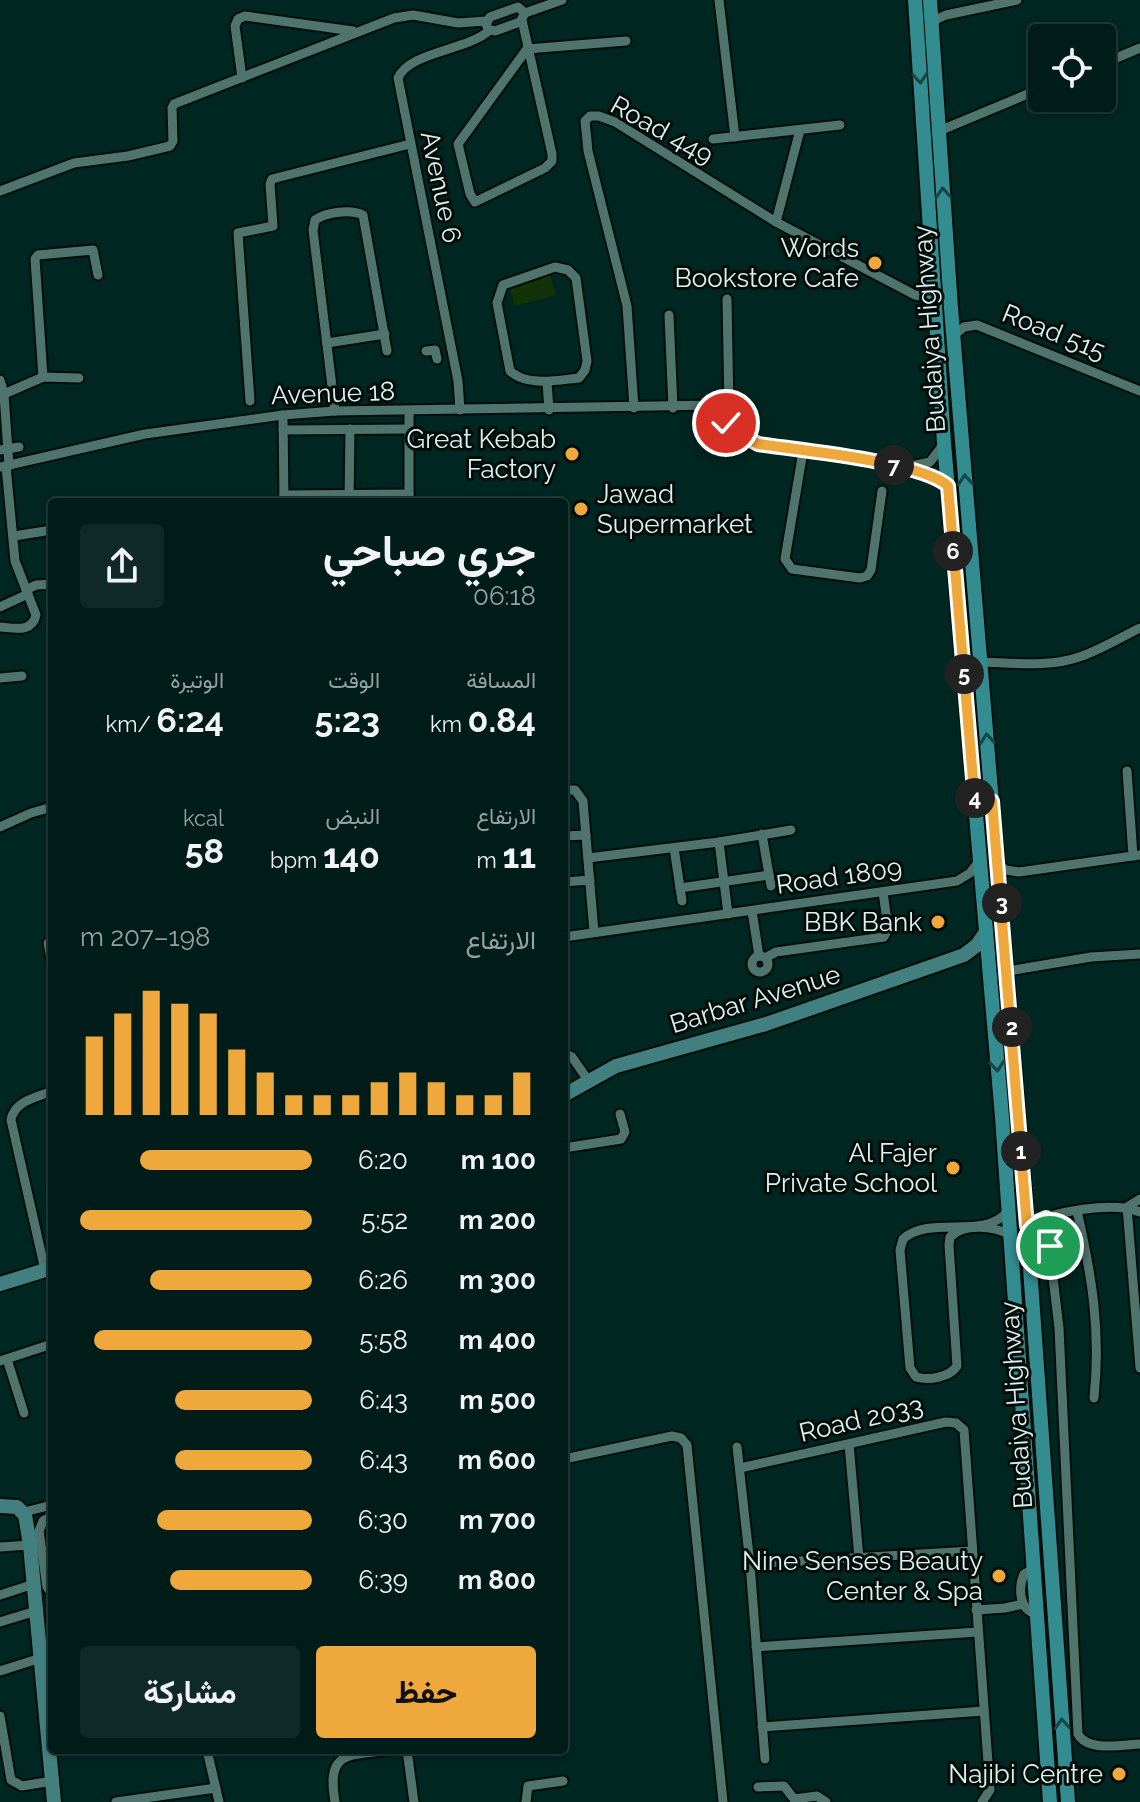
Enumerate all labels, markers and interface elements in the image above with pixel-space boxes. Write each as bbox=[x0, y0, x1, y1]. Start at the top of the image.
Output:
map controls bbox=[1028, 24, 1116, 112]
button: locate bbox=[1028, 24, 1116, 112]
one-way arrow bbox=[911, 72, 928, 85]
street label: Road 449 bbox=[605, 90, 719, 170]
street label: Avenue 6 bbox=[415, 128, 467, 246]
one-way arrow bbox=[935, 186, 952, 199]
street label: Budaiya Highway bbox=[907, 224, 951, 434]
place label: Words Bookstore Cafe bbox=[675, 233, 859, 293]
marker: Words Bookstore Cafe bbox=[866, 254, 884, 272]
street label: Road 515 bbox=[998, 298, 1110, 366]
street label: Avenue 18 bbox=[270, 376, 396, 410]
pin bbox=[692, 389, 760, 457]
icon: check bbox=[704, 401, 748, 445]
place label: Great Kebab Factory bbox=[407, 424, 556, 484]
marker: Great Kebab Factory bbox=[563, 445, 581, 463]
pin: 7 bbox=[874, 445, 914, 485]
text: 7 bbox=[888, 452, 900, 478]
one-way arrow bbox=[957, 473, 974, 486]
place label: Jawad Supermarket bbox=[597, 479, 753, 539]
marker: Jawad Supermarket bbox=[572, 500, 590, 518]
button: share bbox=[80, 524, 164, 608]
text: جري صباحي bbox=[323, 525, 536, 576]
pin: 6 bbox=[933, 531, 973, 571]
text: 6 bbox=[946, 538, 960, 564]
text: 06:18 bbox=[473, 581, 536, 611]
pin: 5 bbox=[944, 654, 984, 694]
text: 5 bbox=[958, 661, 970, 687]
text: الوتيرة bbox=[170, 667, 224, 693]
text: الوقت bbox=[328, 667, 380, 693]
text: المسافة bbox=[466, 667, 536, 693]
text: 6:24 bbox=[156, 700, 224, 740]
text: 5:23 bbox=[315, 700, 380, 740]
text: 0.84 bbox=[468, 700, 536, 740]
text: /km bbox=[106, 711, 156, 737]
text: km bbox=[430, 711, 468, 737]
one-way arrow bbox=[978, 732, 995, 745]
pin: 4 bbox=[955, 778, 995, 818]
text: 4 bbox=[969, 785, 981, 811]
text: النبض bbox=[326, 803, 380, 829]
text: الارتفاع bbox=[476, 803, 536, 829]
text: kcal bbox=[183, 805, 224, 831]
text: 58 bbox=[185, 831, 224, 871]
text: 140 bbox=[323, 836, 380, 876]
text: 11 bbox=[502, 836, 536, 876]
text: bpm bbox=[270, 847, 323, 873]
text: m bbox=[477, 847, 502, 873]
street label: Road 1809 bbox=[774, 852, 904, 900]
pin: 3 bbox=[982, 883, 1022, 923]
text: 3 bbox=[996, 890, 1008, 916]
place label: BBK Bank bbox=[804, 907, 922, 937]
marker: BBK Bank bbox=[929, 913, 947, 931]
text: 198–207 m bbox=[80, 922, 210, 952]
text: الارتفاع bbox=[465, 925, 536, 955]
street label: Barbar Avenue bbox=[666, 959, 844, 1039]
pin: 2 bbox=[992, 1007, 1032, 1047]
text: 2 bbox=[1006, 1014, 1018, 1040]
one-way arrow bbox=[989, 1060, 1006, 1073]
pin: 1 bbox=[1001, 1131, 1041, 1171]
place label: Al Fajer Private School bbox=[765, 1138, 938, 1198]
text: 1 bbox=[1016, 1138, 1026, 1164]
text: 6:20 bbox=[358, 1145, 408, 1175]
text: 100 m bbox=[461, 1145, 536, 1175]
marker: Al Fajer Private School bbox=[944, 1159, 962, 1177]
text: 5:52 bbox=[361, 1205, 408, 1235]
text: 200 m bbox=[459, 1205, 536, 1235]
pin bbox=[1016, 1212, 1084, 1280]
icon: arrive bbox=[1028, 1224, 1072, 1268]
text: 6:26 bbox=[358, 1265, 408, 1295]
text: 300 m bbox=[459, 1265, 536, 1295]
street label: Budaiya Highway bbox=[994, 1300, 1038, 1510]
text: 5:58 bbox=[359, 1325, 408, 1355]
text: 400 m bbox=[459, 1325, 536, 1355]
text: 6:43 bbox=[359, 1385, 408, 1415]
text: 500 m bbox=[459, 1385, 536, 1415]
street label: Road 2033 bbox=[796, 1390, 926, 1448]
text: 6:43 bbox=[359, 1445, 408, 1475]
text: 600 m bbox=[458, 1445, 536, 1475]
text: 6:30 bbox=[358, 1505, 408, 1535]
text: 700 m bbox=[459, 1505, 536, 1535]
place label: Nine Senses Beauty Center & Spa bbox=[742, 1546, 983, 1606]
text: 6:39 bbox=[358, 1565, 408, 1595]
text: 800 m bbox=[458, 1565, 536, 1595]
marker: Nine Senses Beauty Center & Spa bbox=[990, 1567, 1008, 1585]
button: مشاركة bbox=[80, 1646, 300, 1738]
button: حفظ bbox=[316, 1646, 536, 1738]
one-way arrow bbox=[1054, 1717, 1071, 1730]
place label: Najibi Centre bbox=[948, 1759, 1103, 1789]
marker: Najibi Centre bbox=[1110, 1765, 1128, 1783]

